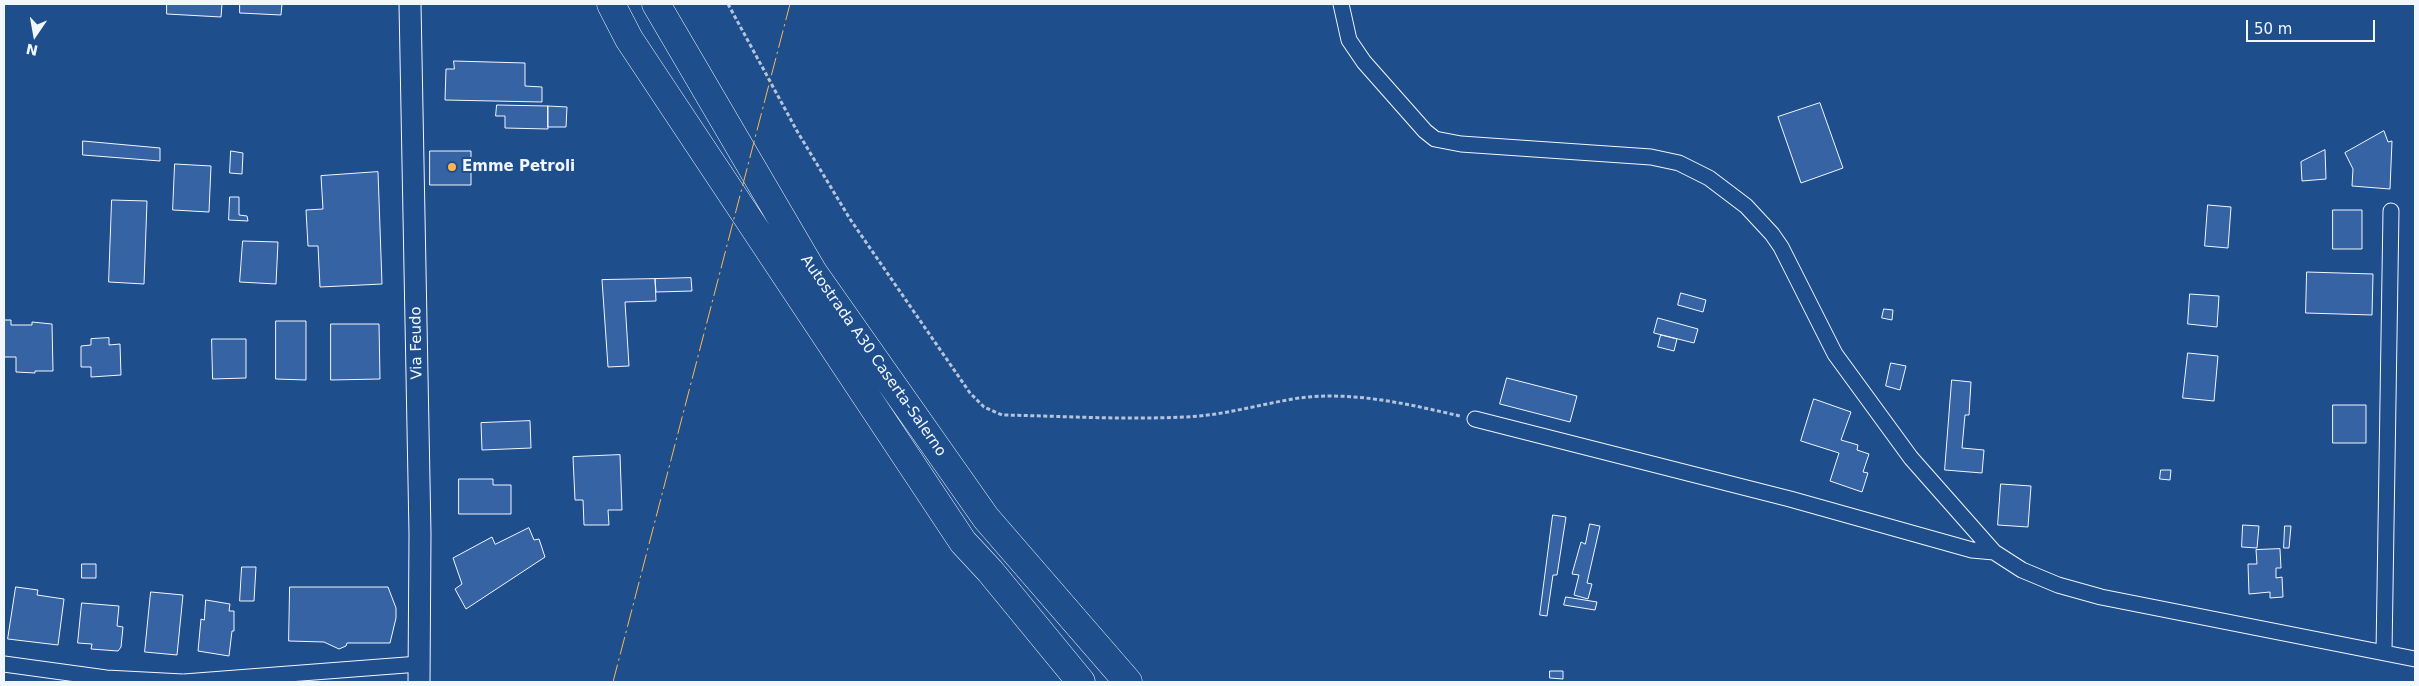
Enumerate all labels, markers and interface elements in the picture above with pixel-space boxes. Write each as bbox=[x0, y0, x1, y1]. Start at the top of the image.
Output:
north arrow bbox=[10, 10, 60, 60]
scale bar bbox=[2249, 10, 2378, 42]
text: 50 m bbox=[2254, 20, 2292, 38]
text: N bbox=[24, 41, 39, 59]
place label: Emme Petroli bbox=[462, 158, 575, 176]
marker: Emme Petroli bbox=[446, 161, 458, 173]
street label: Autostrada A30 Caserta-Salerno bbox=[796, 252, 950, 460]
street label: Via Feudo bbox=[407, 306, 427, 380]

